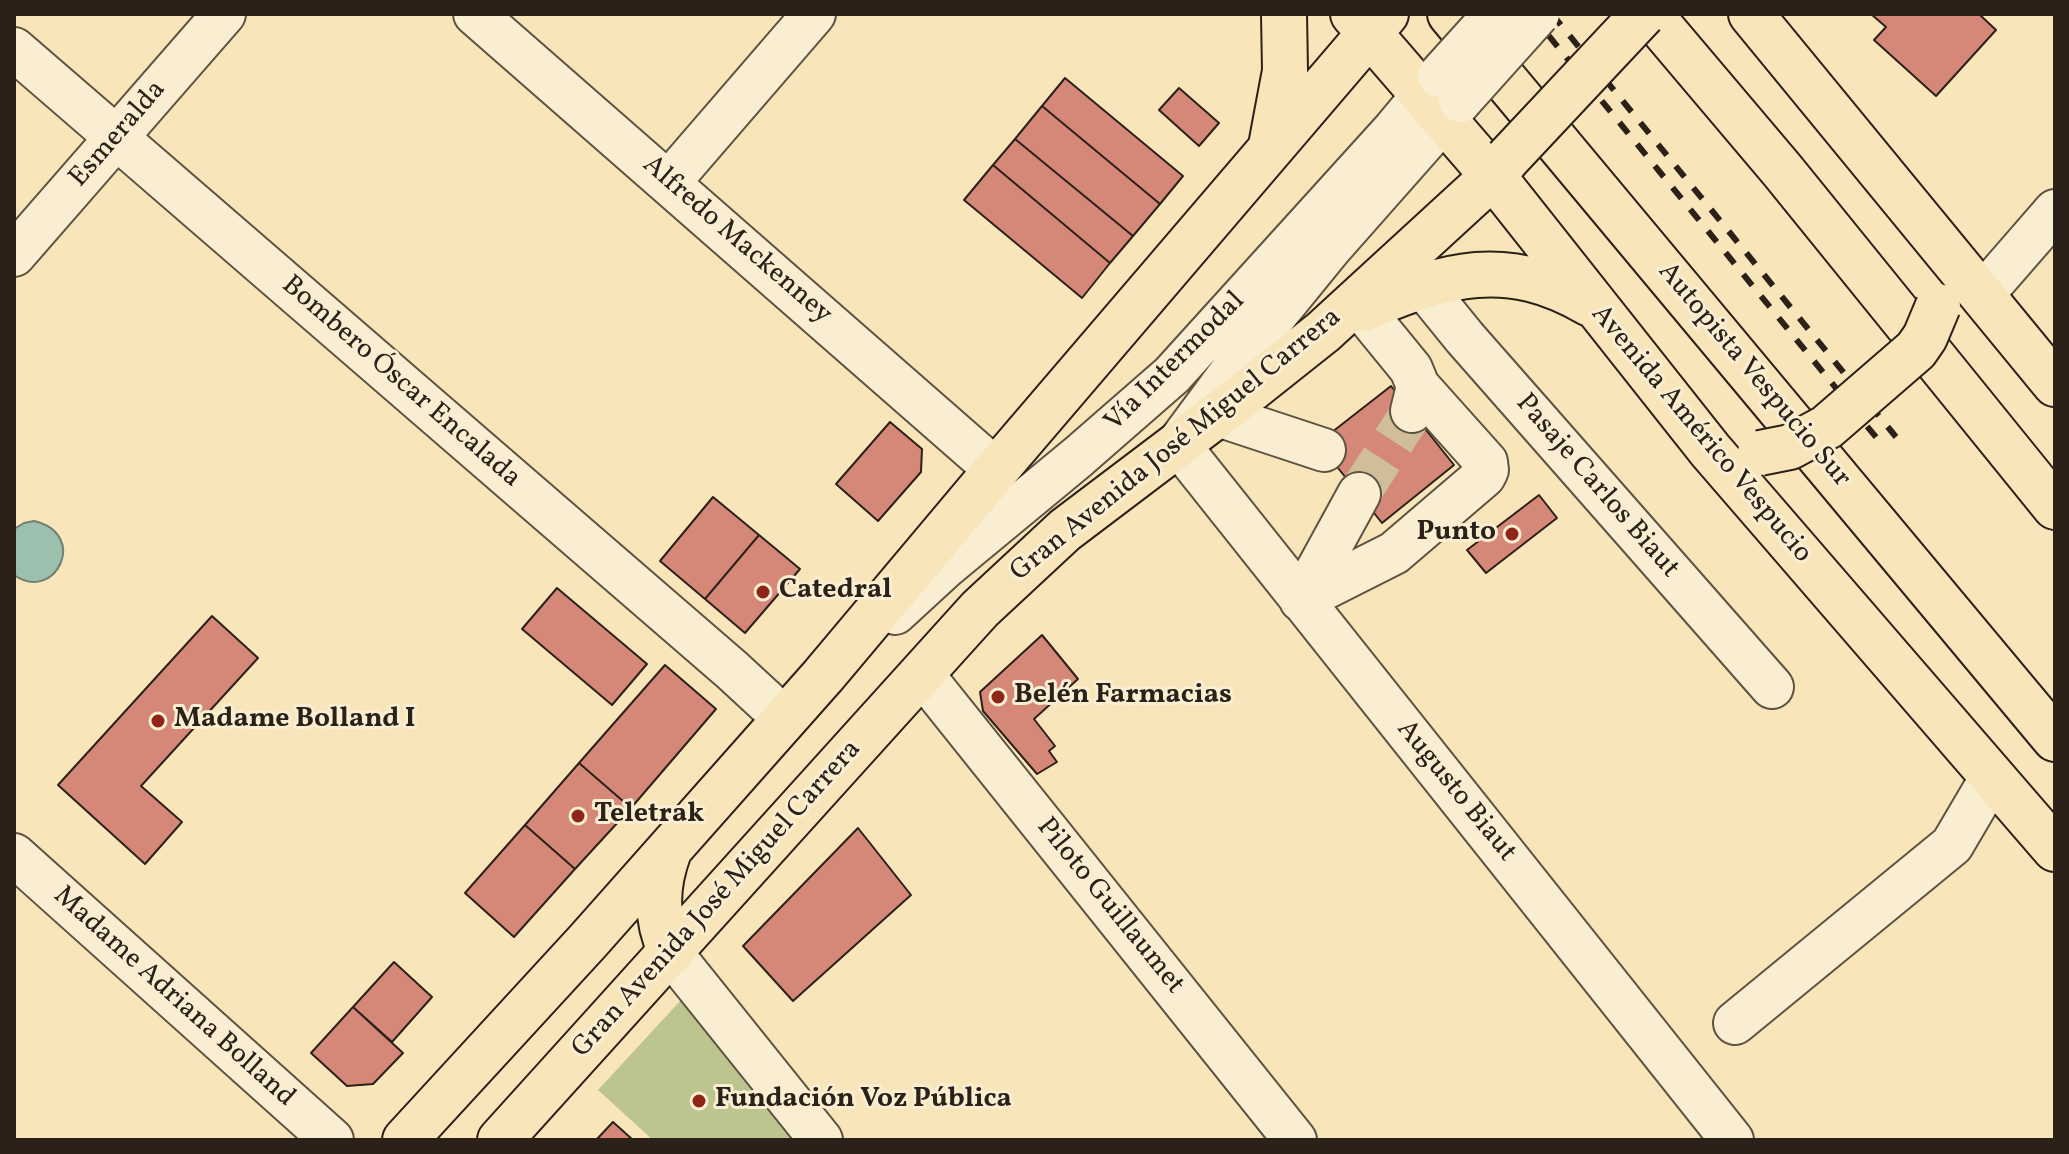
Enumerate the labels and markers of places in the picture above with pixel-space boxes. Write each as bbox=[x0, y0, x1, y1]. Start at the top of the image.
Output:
place label: Punto bbox=[1416, 517, 1496, 551]
marker: Punto bbox=[1503, 525, 1521, 543]
place label: Catedral bbox=[779, 575, 892, 609]
marker: Catedral bbox=[754, 583, 772, 601]
place label: Belén Farmacias bbox=[1014, 680, 1232, 714]
marker: Belén Farmacias bbox=[989, 688, 1007, 706]
place label: Madame Bolland I bbox=[174, 704, 416, 738]
marker: Madame Bolland I bbox=[149, 712, 167, 730]
place label: Teletrak bbox=[594, 799, 704, 833]
marker: Teletrak bbox=[569, 807, 587, 825]
place label: Fundación Voz Pública bbox=[715, 1084, 1012, 1118]
marker: Fundación Voz Pública bbox=[690, 1092, 708, 1110]

